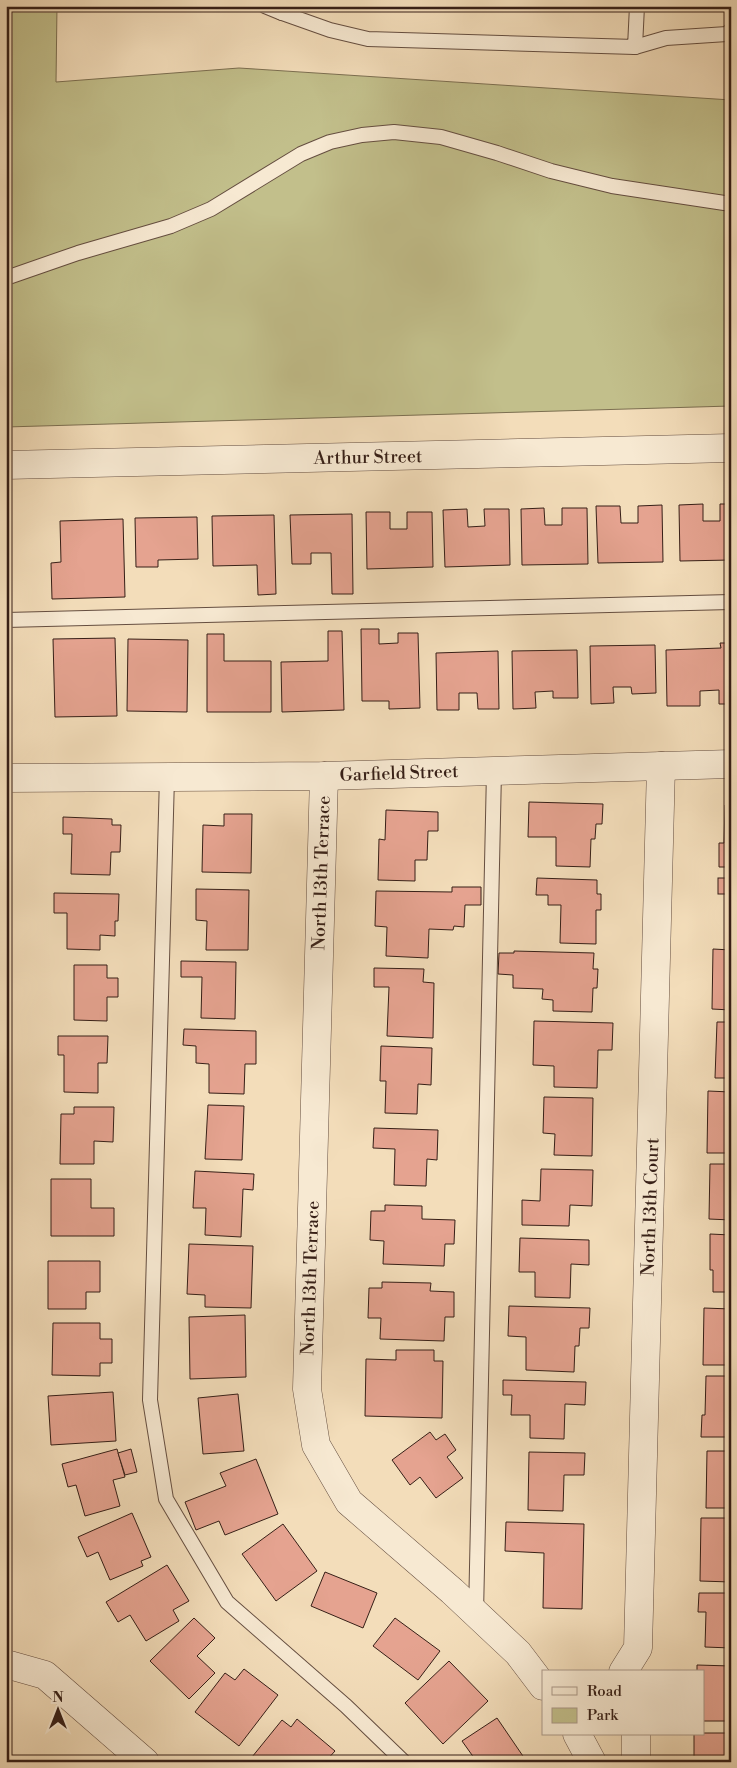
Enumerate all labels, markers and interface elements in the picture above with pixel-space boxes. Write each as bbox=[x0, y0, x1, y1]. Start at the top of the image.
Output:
street label: Arthur Street bbox=[313, 445, 423, 470]
street label: Garfield Street bbox=[339, 760, 459, 787]
street label: North 13th Terrace bbox=[307, 795, 336, 951]
street label: North 13th Court bbox=[637, 1137, 664, 1277]
street label: North 13th Terrace bbox=[296, 1200, 325, 1356]
legend bbox=[542, 1670, 704, 1736]
text: Road bbox=[587, 1682, 622, 1701]
north arrow bbox=[32, 1686, 82, 1736]
text: N bbox=[52, 1689, 64, 1707]
text: Park bbox=[587, 1706, 619, 1725]

